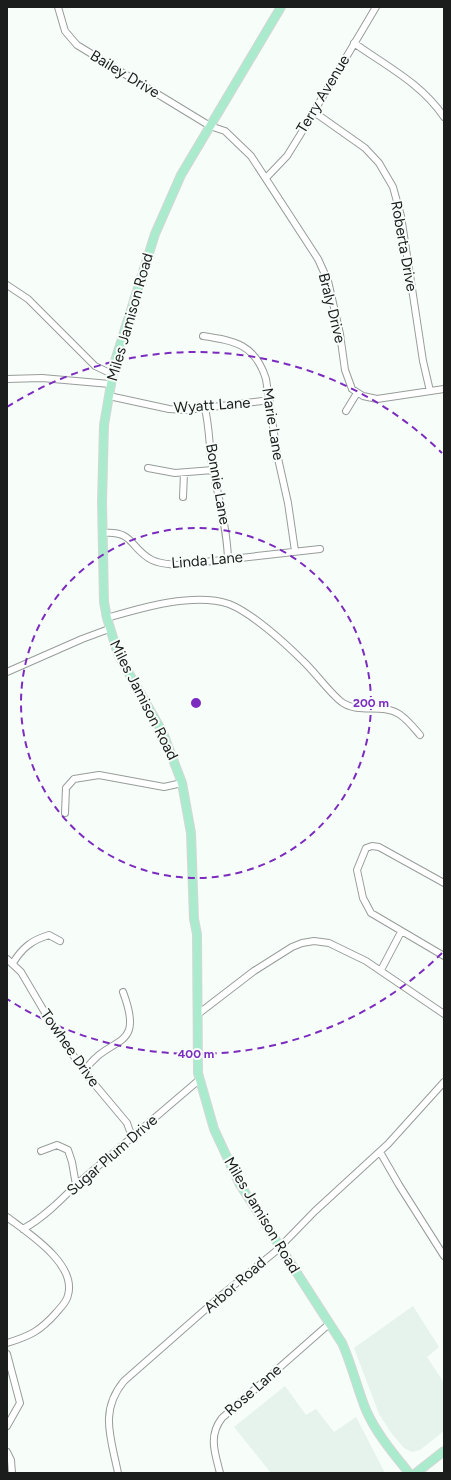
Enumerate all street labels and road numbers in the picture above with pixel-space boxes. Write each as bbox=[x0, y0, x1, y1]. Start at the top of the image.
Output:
street label: Bailey Drive bbox=[87, 46, 163, 102]
street label: Terry Avenue bbox=[293, 52, 353, 136]
street label: Roberta Drive bbox=[387, 199, 421, 293]
street label: Miles Jamison Road bbox=[103, 251, 157, 383]
street label: Braly Drive bbox=[315, 271, 349, 345]
street label: Marie Lane bbox=[258, 387, 288, 461]
street label: Wyatt Lane bbox=[173, 393, 251, 417]
street label: Bonnie Lane bbox=[202, 442, 234, 526]
street label: Linda Lane bbox=[170, 548, 244, 572]
street label: Miles Jamison Road bbox=[106, 637, 182, 763]
street label: Towhee Drive bbox=[37, 1006, 103, 1090]
street label: Sugar Plum Drive bbox=[63, 1111, 161, 1199]
street label: Miles Jamison Road bbox=[220, 1154, 304, 1276]
street label: Arbor Road bbox=[200, 1253, 270, 1317]
street label: Rose Lane bbox=[221, 1361, 285, 1419]

